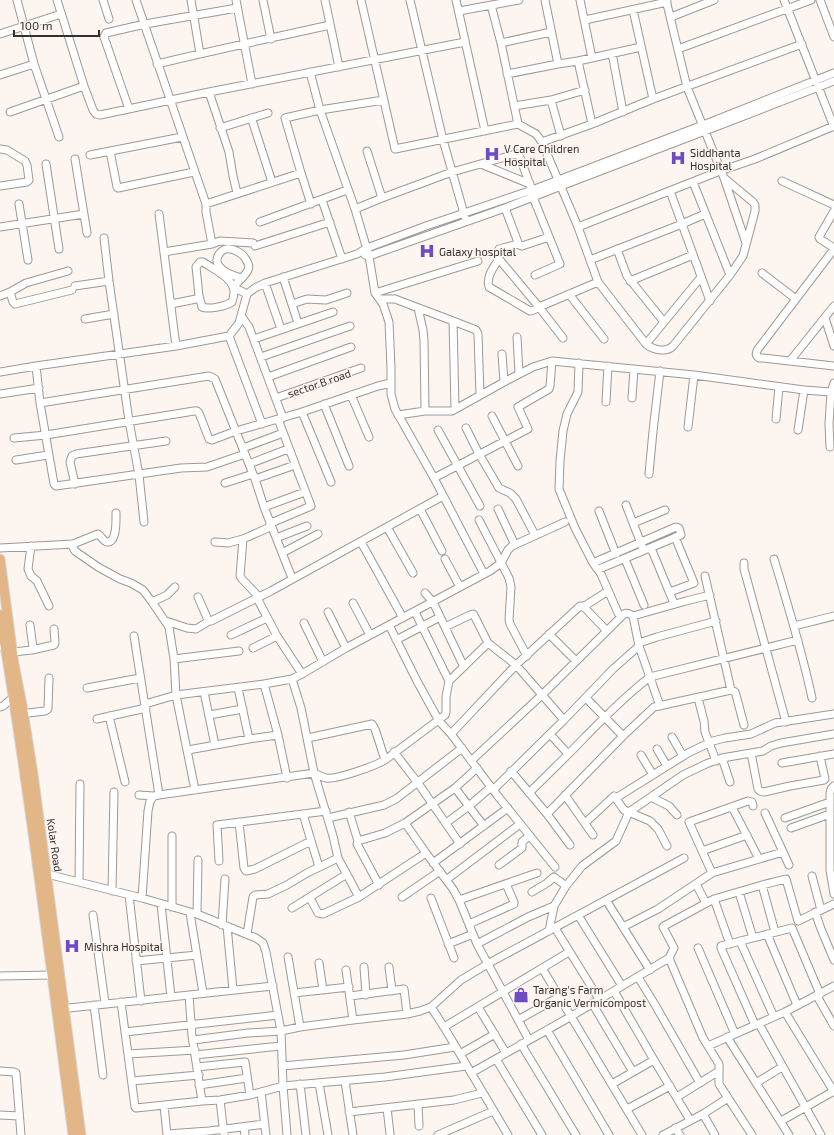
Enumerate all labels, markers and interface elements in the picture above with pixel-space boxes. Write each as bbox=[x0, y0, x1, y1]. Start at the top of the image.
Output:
scale bar bbox=[14, 12, 99, 38]
text: 100 m bbox=[20, 18, 52, 32]
place label: V Care Children Hospital bbox=[504, 142, 579, 168]
hospital icon: V Care Children Hospital bbox=[483, 145, 501, 163]
place label: Siddhanta Hospital bbox=[690, 146, 741, 172]
hospital icon: Siddhanta Hospital bbox=[669, 149, 687, 167]
hospital icon: Galaxy hospital bbox=[418, 242, 436, 260]
place label: Galaxy hospital bbox=[439, 245, 517, 258]
street label: sector B road bbox=[286, 366, 352, 400]
street label: Kolar Road bbox=[45, 817, 65, 873]
hospital icon: Mishra Hospital bbox=[63, 937, 81, 955]
place label: Mishra Hospital bbox=[84, 940, 164, 953]
place label: Tarang's Farm Organic Vermicompost bbox=[533, 983, 646, 1009]
shop icon: Tarang's Farm Organic Vermicompost bbox=[512, 986, 530, 1004]

